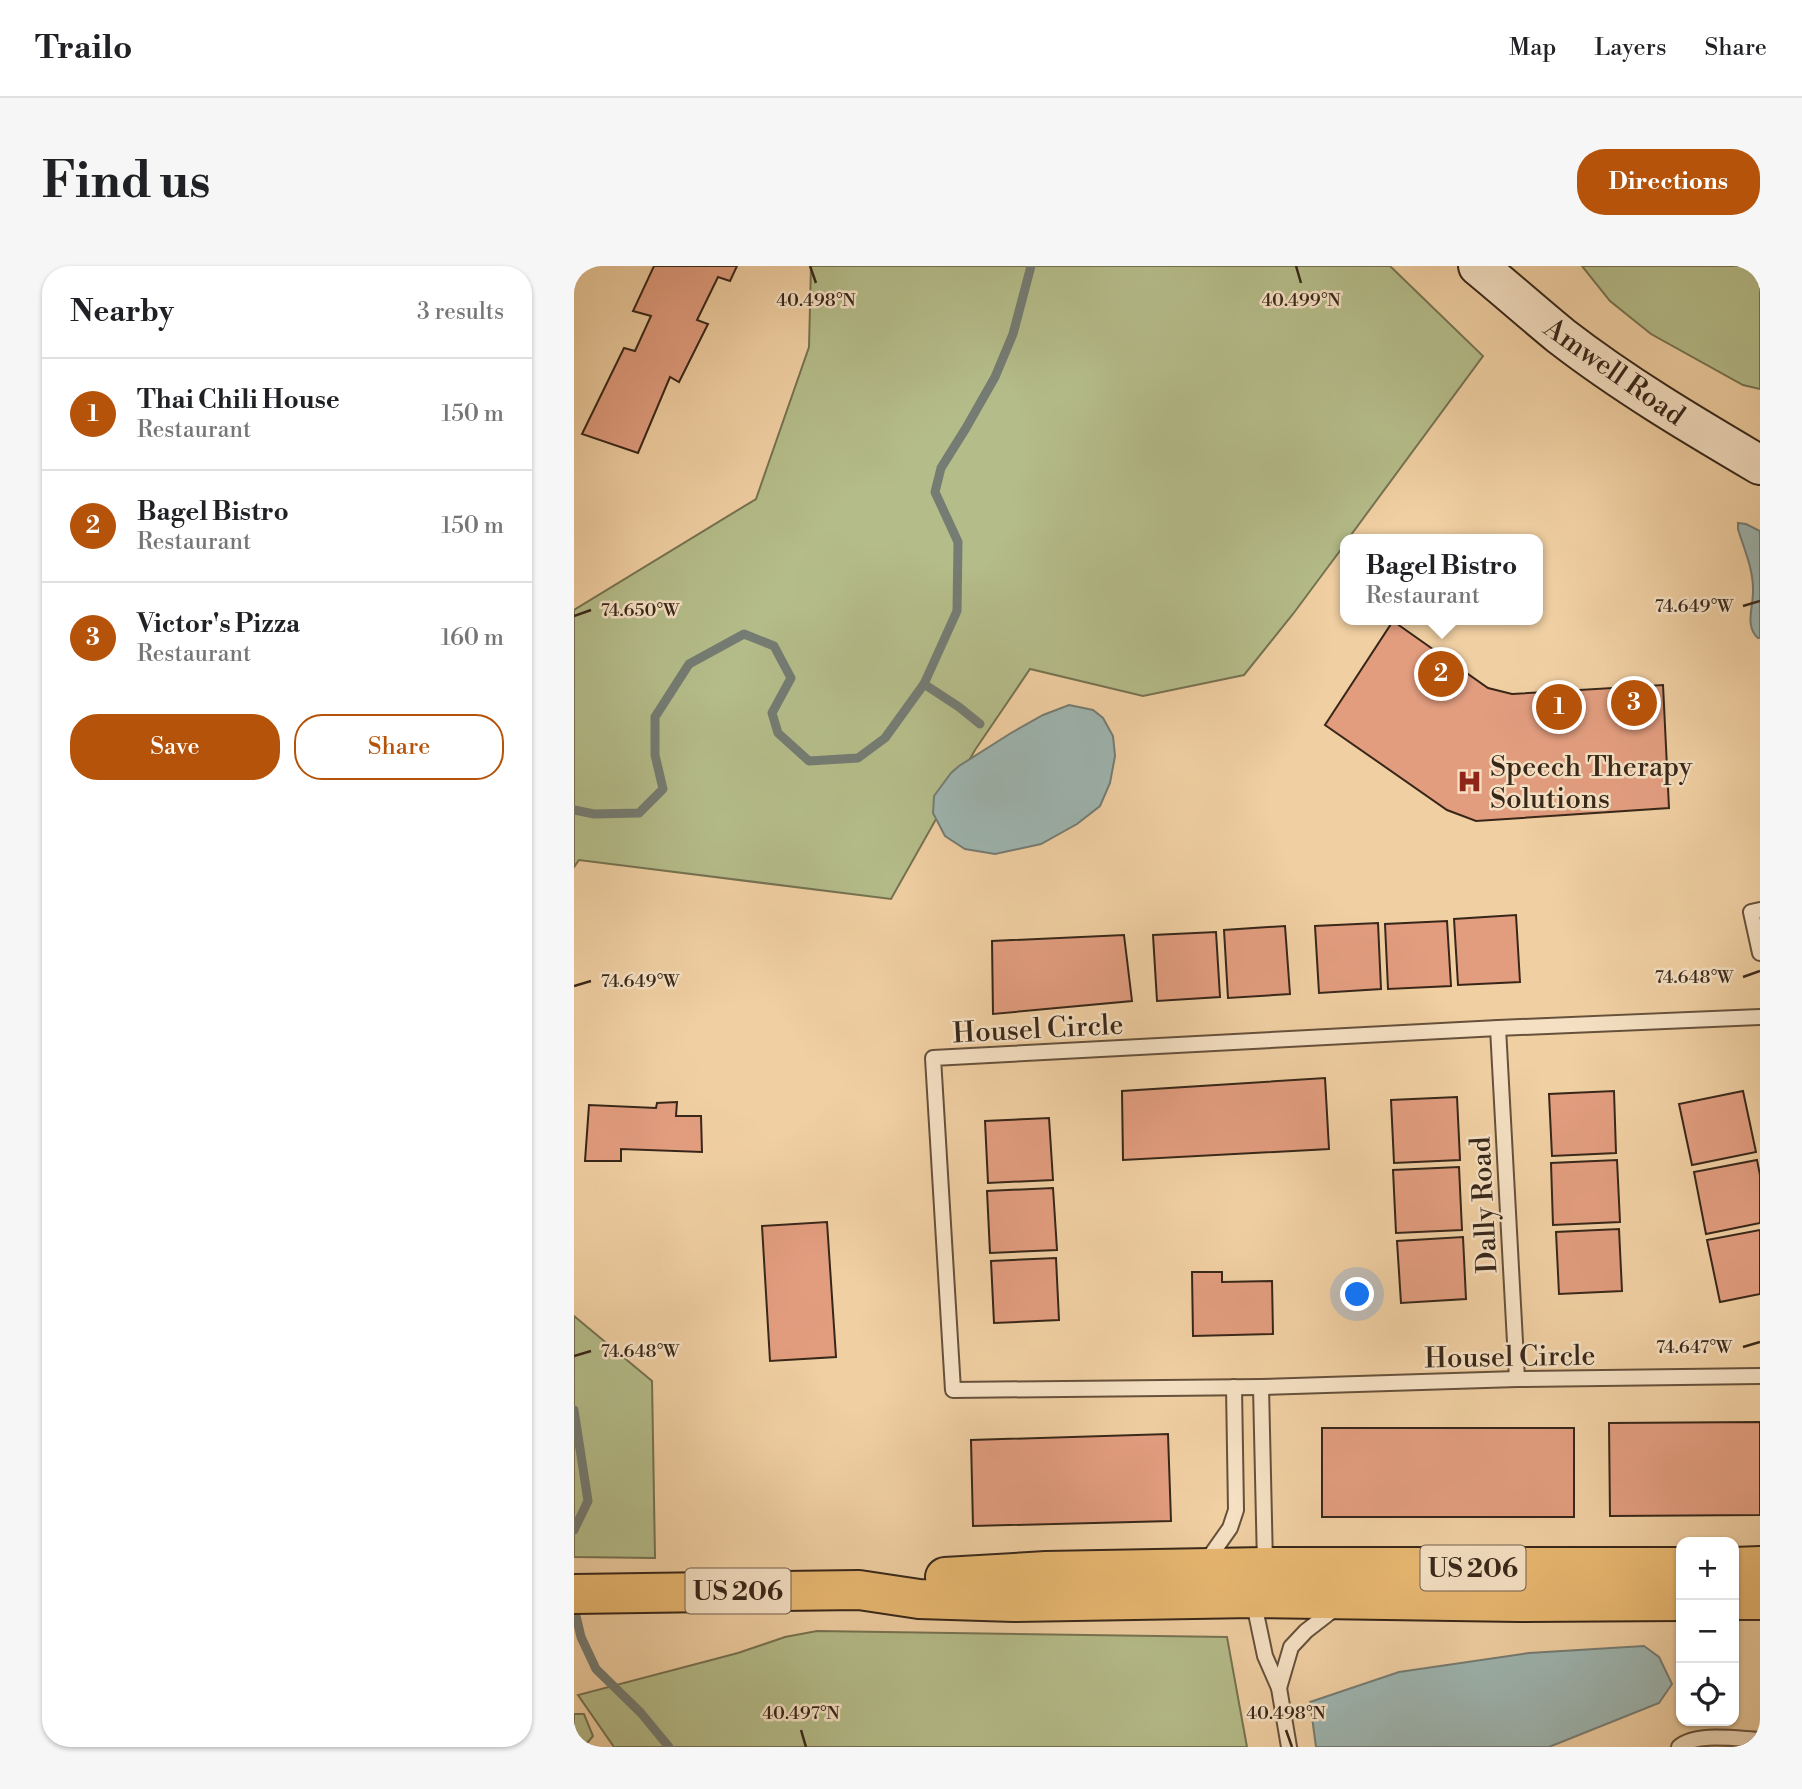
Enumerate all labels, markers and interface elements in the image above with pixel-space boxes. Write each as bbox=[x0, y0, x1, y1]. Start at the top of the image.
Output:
text: Trailo bbox=[35, 28, 132, 69]
text: Map bbox=[1509, 33, 1556, 63]
text: Layers bbox=[1594, 33, 1666, 63]
text: Share bbox=[1704, 33, 1767, 63]
button: Directions bbox=[1577, 149, 1760, 215]
text: Find us bbox=[42, 152, 211, 213]
text: 40.498°N bbox=[776, 289, 856, 312]
text: 40.499°N bbox=[1261, 289, 1341, 312]
text: Nearby bbox=[70, 293, 174, 331]
text: 3 results bbox=[417, 298, 504, 326]
street label: Amwell Road bbox=[1536, 310, 1691, 434]
text: Thai Chili House bbox=[137, 384, 340, 416]
text: 1 bbox=[87, 400, 99, 428]
text: 150 m bbox=[441, 400, 504, 428]
text: Restaurant bbox=[137, 416, 251, 444]
text: Bagel Bistro bbox=[137, 496, 289, 528]
text: 2 bbox=[86, 512, 100, 540]
text: 150 m bbox=[441, 512, 504, 540]
text: Restaurant bbox=[137, 528, 251, 556]
popup bbox=[1340, 534, 1543, 625]
text: Bagel Bistro bbox=[1366, 550, 1517, 582]
text: Restaurant bbox=[1366, 582, 1480, 610]
text: 74.649°W bbox=[1655, 595, 1734, 618]
text: 74.650°W bbox=[601, 599, 680, 622]
text: Victor's Pizza bbox=[137, 608, 300, 640]
text: 3 bbox=[86, 624, 100, 652]
text: 160 m bbox=[441, 624, 504, 652]
text: Restaurant bbox=[137, 640, 251, 668]
pin: 2 bbox=[1418, 648, 1464, 700]
pin: 3 bbox=[1611, 677, 1657, 729]
pin: 1 bbox=[1536, 681, 1582, 733]
button: Save bbox=[70, 714, 280, 780]
button: Share bbox=[294, 714, 504, 780]
place label: Speech Therapy Solutions bbox=[1490, 750, 1693, 817]
hospital icon: Speech Therapy Solutions bbox=[1456, 768, 1484, 796]
text: 74.648°W bbox=[1655, 966, 1734, 989]
text: 74.649°W bbox=[601, 970, 680, 993]
street label: Housel Circle bbox=[952, 1008, 1124, 1051]
street label: Dally Road bbox=[1463, 1136, 1506, 1274]
your location bbox=[1340, 1277, 1374, 1311]
text: 74.647°W bbox=[1656, 1336, 1733, 1359]
street label: Housel Circle bbox=[1424, 1339, 1596, 1376]
text: 74.648°W bbox=[601, 1340, 680, 1363]
map controls bbox=[1676, 1537, 1739, 1726]
button: + bbox=[1676, 1537, 1739, 1600]
road number: US 206 bbox=[1420, 1546, 1525, 1590]
road number: US 206 bbox=[685, 1568, 790, 1614]
button: − bbox=[1676, 1600, 1739, 1663]
button: locate bbox=[1676, 1663, 1739, 1726]
text: 40.497°N bbox=[762, 1702, 840, 1725]
text: 40.498°N bbox=[1246, 1702, 1326, 1725]

